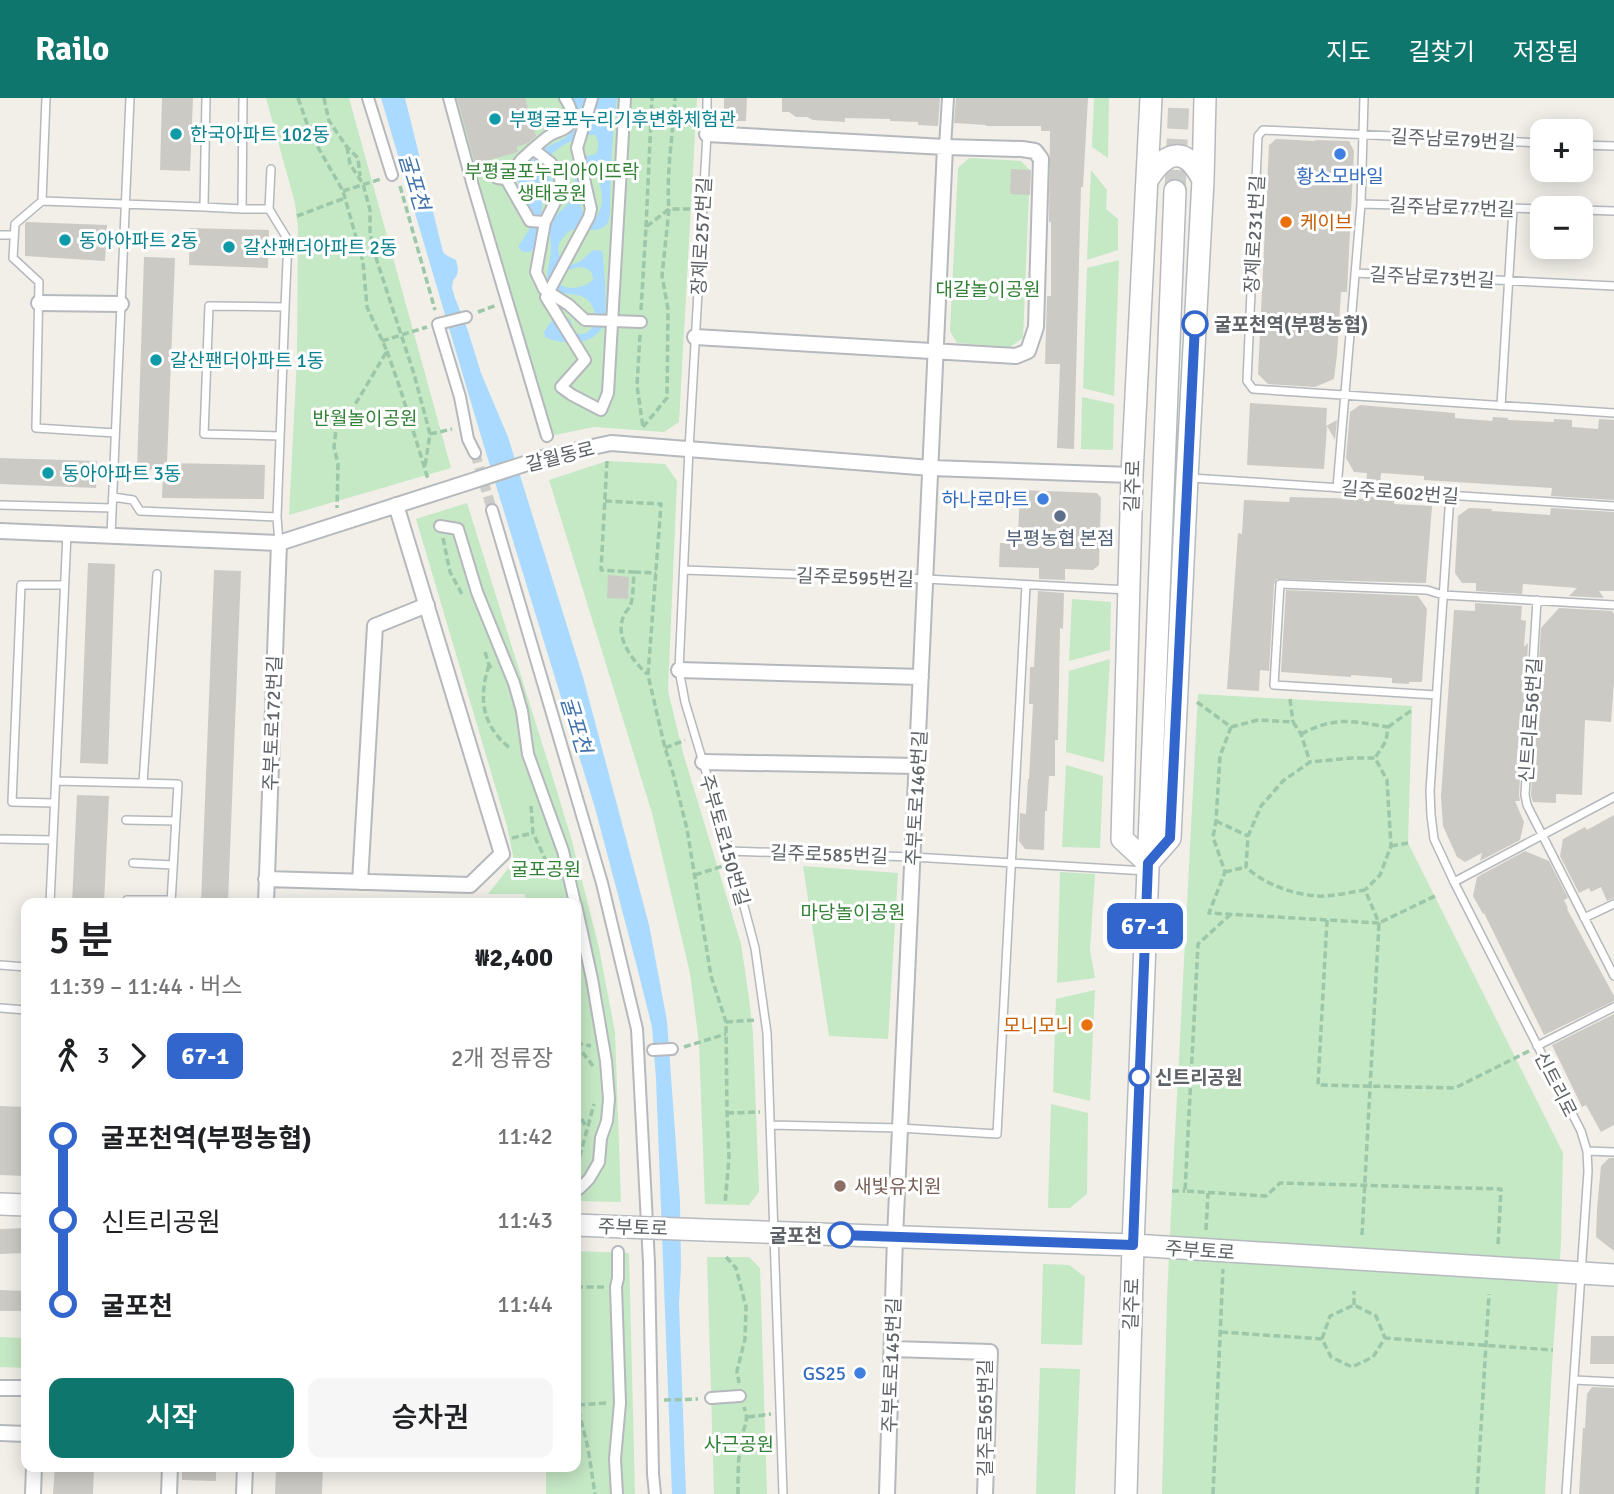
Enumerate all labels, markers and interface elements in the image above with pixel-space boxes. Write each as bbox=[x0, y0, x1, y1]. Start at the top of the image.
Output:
text: Railo bbox=[35, 29, 109, 70]
text: 지도 bbox=[1326, 37, 1371, 67]
text: 길찾기 bbox=[1409, 37, 1475, 67]
text: 저장됨 bbox=[1513, 37, 1579, 67]
place label: 부평굴포누리기후변화체험관 bbox=[509, 108, 736, 132]
marker: 부평굴포누리기후변화체험관 bbox=[487, 111, 503, 127]
map controls bbox=[1530, 119, 1593, 259]
button: + bbox=[1530, 119, 1593, 182]
place label: 한국아파트 102동 bbox=[190, 123, 330, 147]
street label: 길주남로79번길 bbox=[1390, 125, 1516, 155]
marker: 한국아파트 102동 bbox=[168, 126, 184, 142]
marker: 황소모바일 bbox=[1332, 146, 1348, 162]
water label: 굴포천 bbox=[393, 150, 436, 216]
park label: 부평굴포누리아이뜨락 생태공원 bbox=[465, 160, 639, 206]
place label: 황소모바일 bbox=[1296, 165, 1384, 189]
street label: 장제로231번길 bbox=[1240, 174, 1270, 294]
street label: 장제로257번길 bbox=[687, 176, 717, 296]
street label: 길주남로77번길 bbox=[1389, 194, 1515, 222]
button: − bbox=[1530, 196, 1593, 259]
place label: 케이브 bbox=[1300, 211, 1352, 235]
marker: 케이브 bbox=[1278, 214, 1294, 230]
place label: 동아아파트 2동 bbox=[79, 229, 198, 253]
marker: 동아아파트 2동 bbox=[57, 232, 73, 248]
place label: 갈산팬더아파트 2동 bbox=[243, 236, 397, 260]
marker: 갈산팬더아파트 2동 bbox=[221, 239, 237, 255]
street label: 길주남로73번길 bbox=[1369, 263, 1495, 293]
park label: 대갈놀이공원 bbox=[936, 278, 1040, 302]
marker: 굴포천역(부평농협) bbox=[1182, 311, 1208, 337]
place label: 굴포천역(부평농협) bbox=[1214, 313, 1368, 337]
place label: 갈산팬더아파트 1동 bbox=[170, 349, 324, 373]
marker: 갈산팬더아파트 1동 bbox=[148, 352, 164, 368]
park label: 반월놀이공원 bbox=[313, 407, 417, 431]
street label: 갈월동로 bbox=[523, 437, 597, 477]
street label: 길주로 bbox=[1120, 459, 1146, 513]
place label: 동아아파트 3동 bbox=[62, 462, 181, 486]
marker: 동아아파트 3동 bbox=[40, 465, 56, 481]
street label: 길주로602번길 bbox=[1340, 477, 1460, 509]
place label: 하나로마트 bbox=[942, 488, 1029, 512]
marker: 하나로마트 bbox=[1035, 491, 1051, 507]
marker: 부평농협 본점 bbox=[1052, 508, 1068, 524]
place label: 부평농협 본점 bbox=[1005, 527, 1115, 551]
street label: 길주로595번길 bbox=[795, 564, 914, 592]
street label: 주부토로172번길 bbox=[259, 655, 287, 791]
street label: 신트리로56번길 bbox=[1515, 657, 1547, 783]
water label: 굴포천 bbox=[555, 693, 598, 759]
street label: 주부토로146번길 bbox=[901, 730, 933, 866]
street label: 주부토로150번길 bbox=[694, 772, 754, 909]
street label: 길주로585번길 bbox=[769, 841, 888, 869]
park label: 굴포공원 bbox=[511, 858, 581, 882]
park label: 마당놀이공원 bbox=[801, 901, 905, 925]
line badge: 67-1 bbox=[1096, 903, 1194, 949]
text: 67-1 bbox=[1121, 911, 1169, 941]
text: 5 분 bbox=[49, 917, 113, 964]
text: ₩2,400 bbox=[475, 942, 553, 974]
text: 11:39 – 11:44 · 버스 bbox=[49, 972, 242, 1001]
place label: 모니모니 bbox=[1003, 1014, 1073, 1038]
marker: 모니모니 bbox=[1079, 1017, 1095, 1033]
icon: walk bbox=[49, 1037, 87, 1075]
icon: forward bbox=[119, 1037, 157, 1075]
text: 3 bbox=[97, 1041, 109, 1070]
text: 67-1 bbox=[181, 1041, 229, 1071]
text: 2개 정류장 bbox=[451, 1044, 553, 1073]
street label: 신트리로 bbox=[1529, 1048, 1582, 1121]
place label: 신트리공원 bbox=[1155, 1066, 1242, 1090]
marker: 신트리공원 bbox=[1129, 1067, 1149, 1087]
text: 11:42 bbox=[497, 1122, 553, 1151]
text: 굴포천역(부평농협) bbox=[101, 1123, 312, 1155]
place label: 새빛유치원 bbox=[854, 1175, 941, 1199]
marker: 새빛유치원 bbox=[832, 1178, 848, 1194]
text: 11:43 bbox=[497, 1206, 553, 1235]
text: 신트리공원 bbox=[101, 1207, 221, 1239]
street label: 주부토로 bbox=[598, 1215, 668, 1241]
marker: 굴포천 bbox=[828, 1222, 854, 1248]
place label: 굴포천 bbox=[770, 1224, 822, 1248]
street label: 주부토로 bbox=[1164, 1237, 1236, 1265]
street label: 길주로 bbox=[1119, 1277, 1145, 1331]
text: 11:44 bbox=[497, 1290, 553, 1319]
text: 굴포천 bbox=[101, 1291, 173, 1323]
street label: 주부토로145번길 bbox=[878, 1297, 906, 1433]
street label: 길주로565번길 bbox=[974, 1359, 998, 1477]
place label: GS25 bbox=[803, 1362, 846, 1386]
marker: GS25 bbox=[852, 1365, 868, 1381]
button: 시작 bbox=[49, 1378, 294, 1458]
button: 승차권 bbox=[308, 1378, 553, 1458]
park label: 사근공원 bbox=[704, 1433, 774, 1457]

